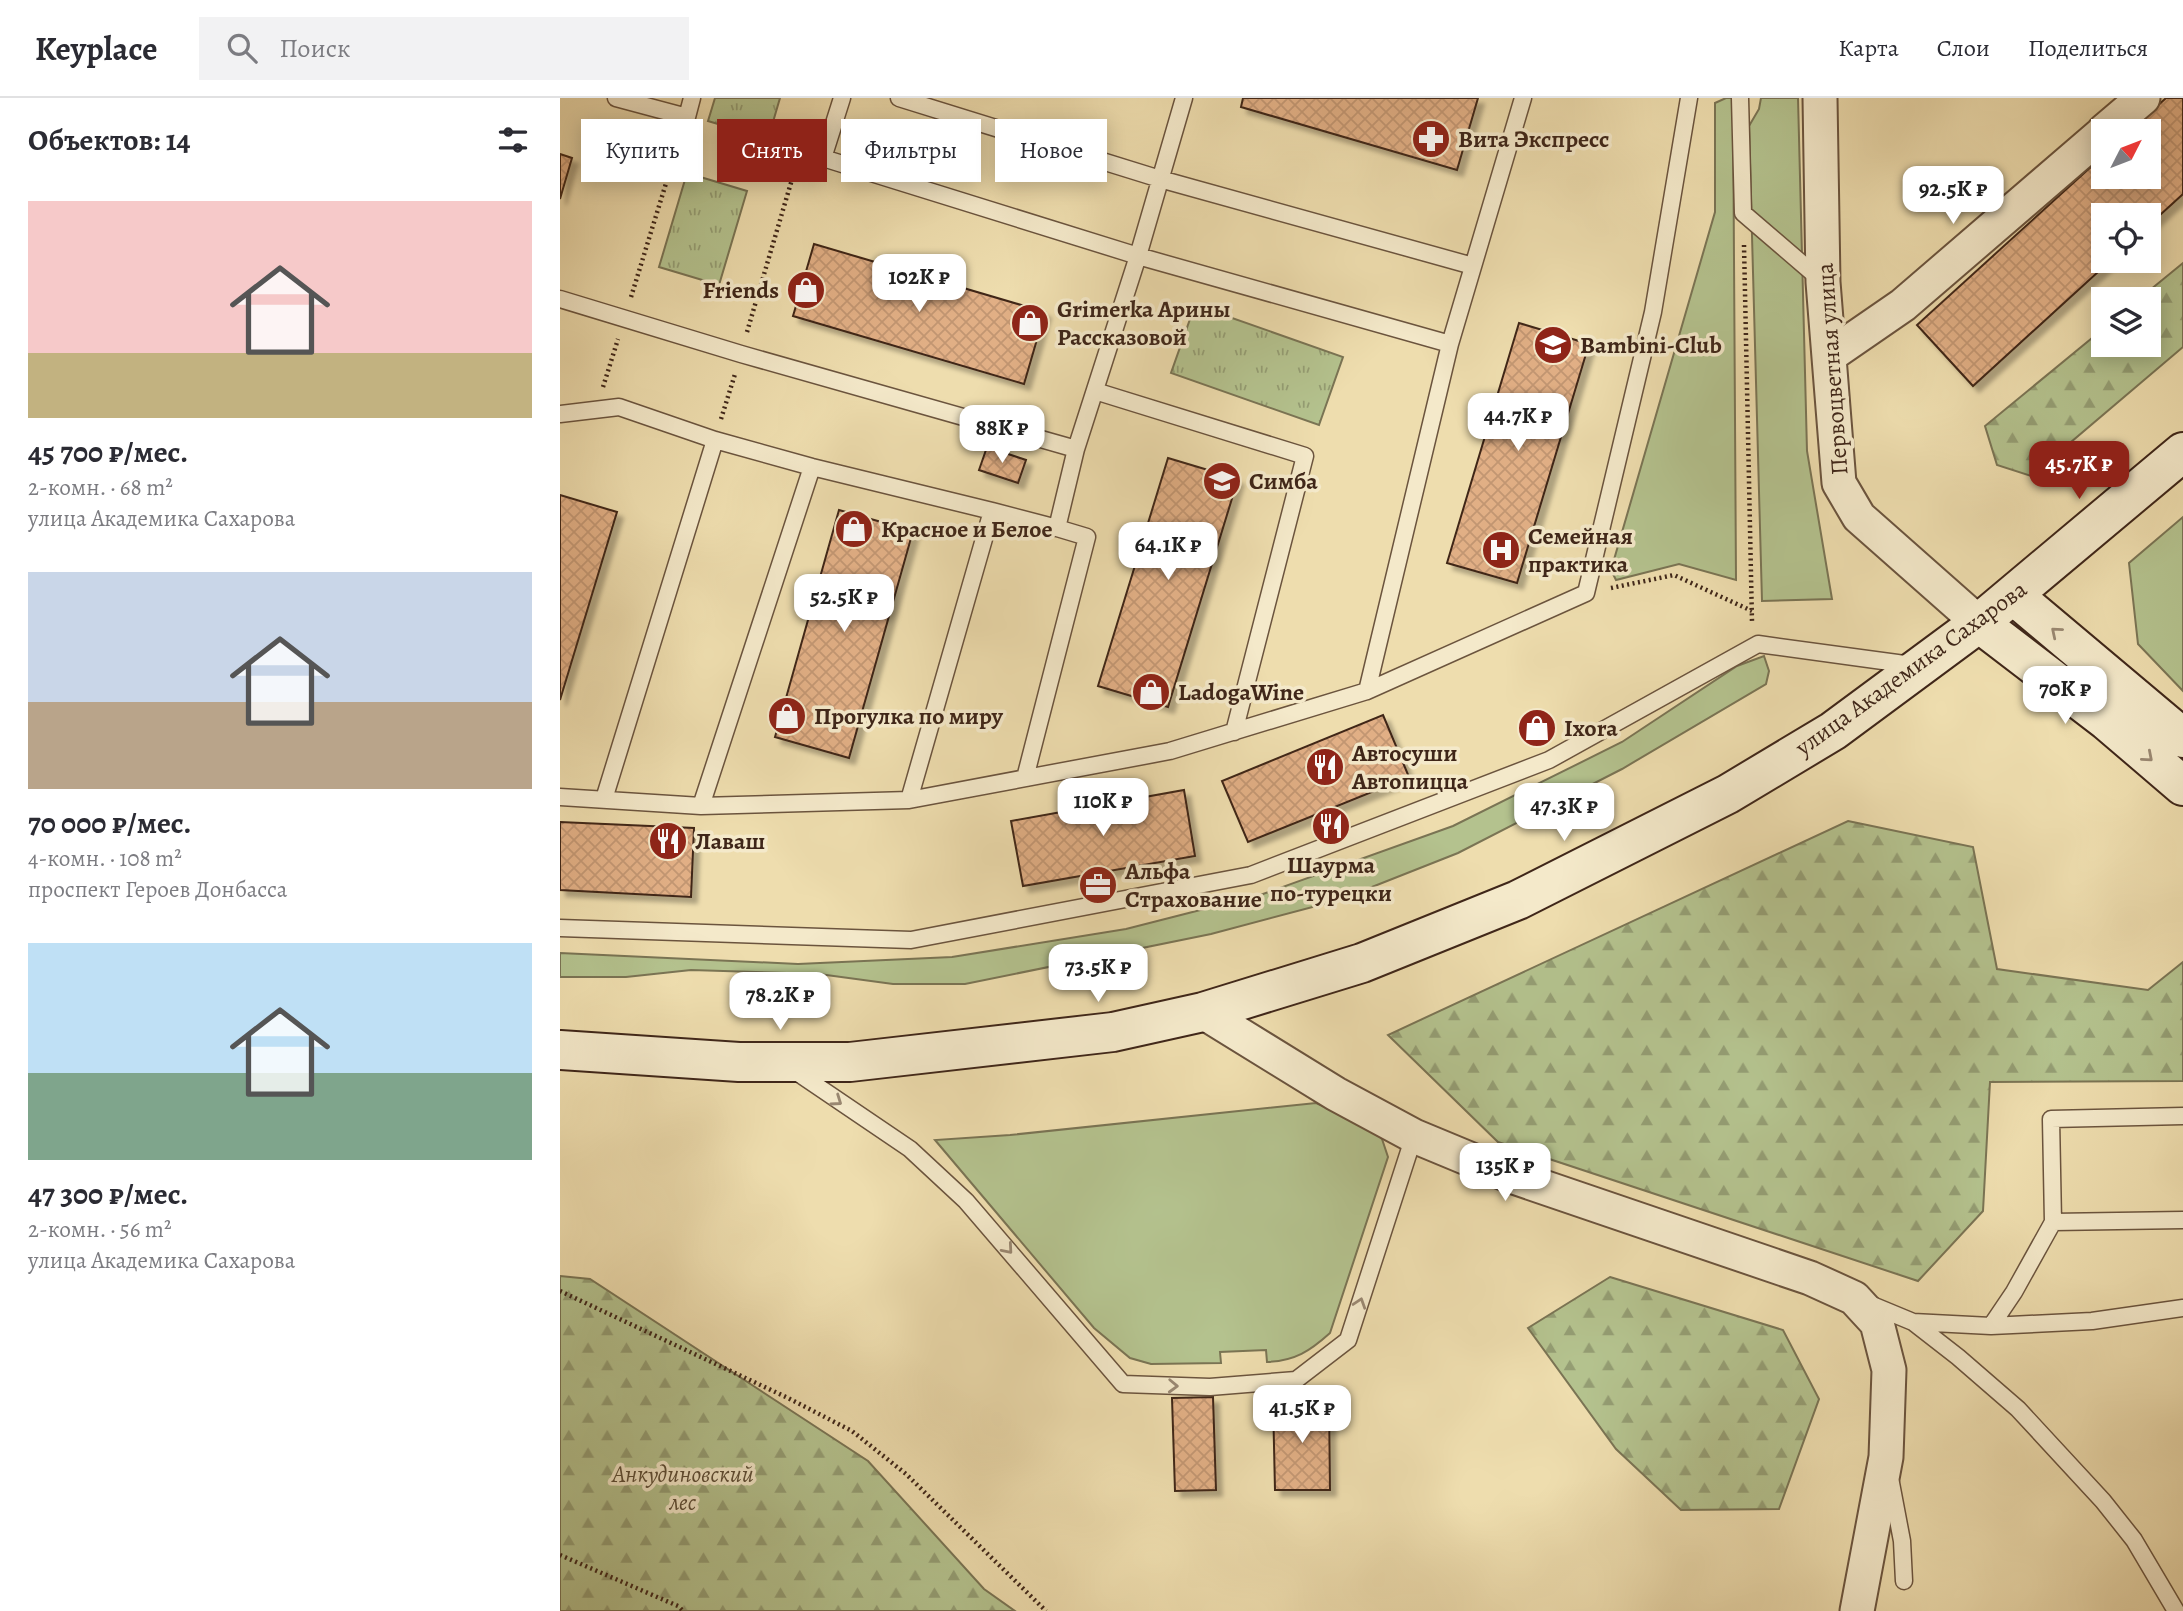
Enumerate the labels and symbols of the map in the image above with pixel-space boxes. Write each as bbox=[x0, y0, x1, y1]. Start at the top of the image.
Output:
pharmacy icon: Вита Экспресс bbox=[1410, 118, 1452, 160]
north arrow bbox=[2091, 119, 2161, 189]
place label: Вита Экспресс bbox=[1458, 123, 1609, 155]
pin: 92.5K ₽ bbox=[1888, 166, 2018, 226]
pin: 102K ₽ bbox=[862, 254, 976, 314]
street label: Первоцветная улица bbox=[1809, 262, 1855, 476]
shop icon: Friends bbox=[785, 269, 827, 311]
place label: Friends bbox=[703, 274, 779, 306]
place label: Grimerka Арины Рассказовой bbox=[1057, 293, 1230, 353]
shop icon: Grimerka Арины Рассказовой bbox=[1009, 302, 1051, 344]
school or university icon: Bambini-Club bbox=[1532, 324, 1574, 366]
place label: Bambini-Club bbox=[1580, 329, 1722, 361]
pin: 44.7K ₽ bbox=[1453, 394, 1583, 453]
pin: 88K ₽ bbox=[953, 406, 1051, 465]
pin: 45.7K ₽ bbox=[2014, 442, 2144, 501]
school or university icon: Симба bbox=[1201, 460, 1243, 502]
place label: Симба bbox=[1249, 465, 1318, 497]
shop icon: Красное и Белое bbox=[833, 508, 875, 550]
place label: Красное и Белое bbox=[881, 513, 1053, 545]
place label: Семейная практика bbox=[1528, 520, 1633, 580]
pin: 64.1K ₽ bbox=[1103, 522, 1233, 582]
hospital icon: Семейная практика bbox=[1480, 529, 1522, 571]
street label: улица Академика Сахарова bbox=[1788, 573, 2033, 764]
pin: 52.5K ₽ bbox=[779, 574, 909, 634]
one-way arrow bbox=[2051, 628, 2064, 640]
pin: 70K ₽ bbox=[2016, 666, 2114, 726]
shop icon: LadogaWine bbox=[1130, 671, 1172, 713]
place label: LadogaWine bbox=[1178, 676, 1304, 708]
shop icon: Прогулка по миру bbox=[766, 695, 808, 737]
place label: Прогулка по миру bbox=[814, 700, 1004, 732]
shop icon: Ixora bbox=[1516, 707, 1558, 749]
place label: Ixora bbox=[1564, 712, 1618, 744]
place label: Автосуши Автопицца bbox=[1351, 737, 1469, 797]
restaurant icon: Автосуши Автопицца bbox=[1304, 746, 1346, 788]
one-way arrow bbox=[2140, 749, 2153, 761]
pin: 110K ₽ bbox=[1046, 778, 1160, 838]
pin: 47.3K ₽ bbox=[1499, 784, 1629, 843]
restaurant icon: Шаурма по-турецки bbox=[1310, 805, 1352, 847]
restaurant icon: Лаваш bbox=[647, 820, 689, 862]
place label: Лаваш bbox=[695, 825, 765, 857]
place label: Шаурма по-турецки bbox=[1270, 849, 1392, 909]
place label: Альфа Страхование bbox=[1124, 855, 1262, 915]
office icon: Альфа Страхование bbox=[1077, 864, 1119, 906]
pin: 73.5K ₽ bbox=[1033, 944, 1163, 1004]
pin: 78.2K ₽ bbox=[715, 972, 845, 1032]
one-way arrow bbox=[829, 1093, 842, 1105]
pin: 135K ₽ bbox=[1448, 1144, 1562, 1203]
one-way arrow bbox=[1000, 1241, 1012, 1254]
one-way arrow bbox=[1351, 1298, 1366, 1310]
one-way arrow bbox=[1168, 1378, 1178, 1394]
pin: 41.5K ₽ bbox=[1237, 1386, 1367, 1445]
park label: Анкудиновский лес bbox=[610, 1458, 754, 1518]

